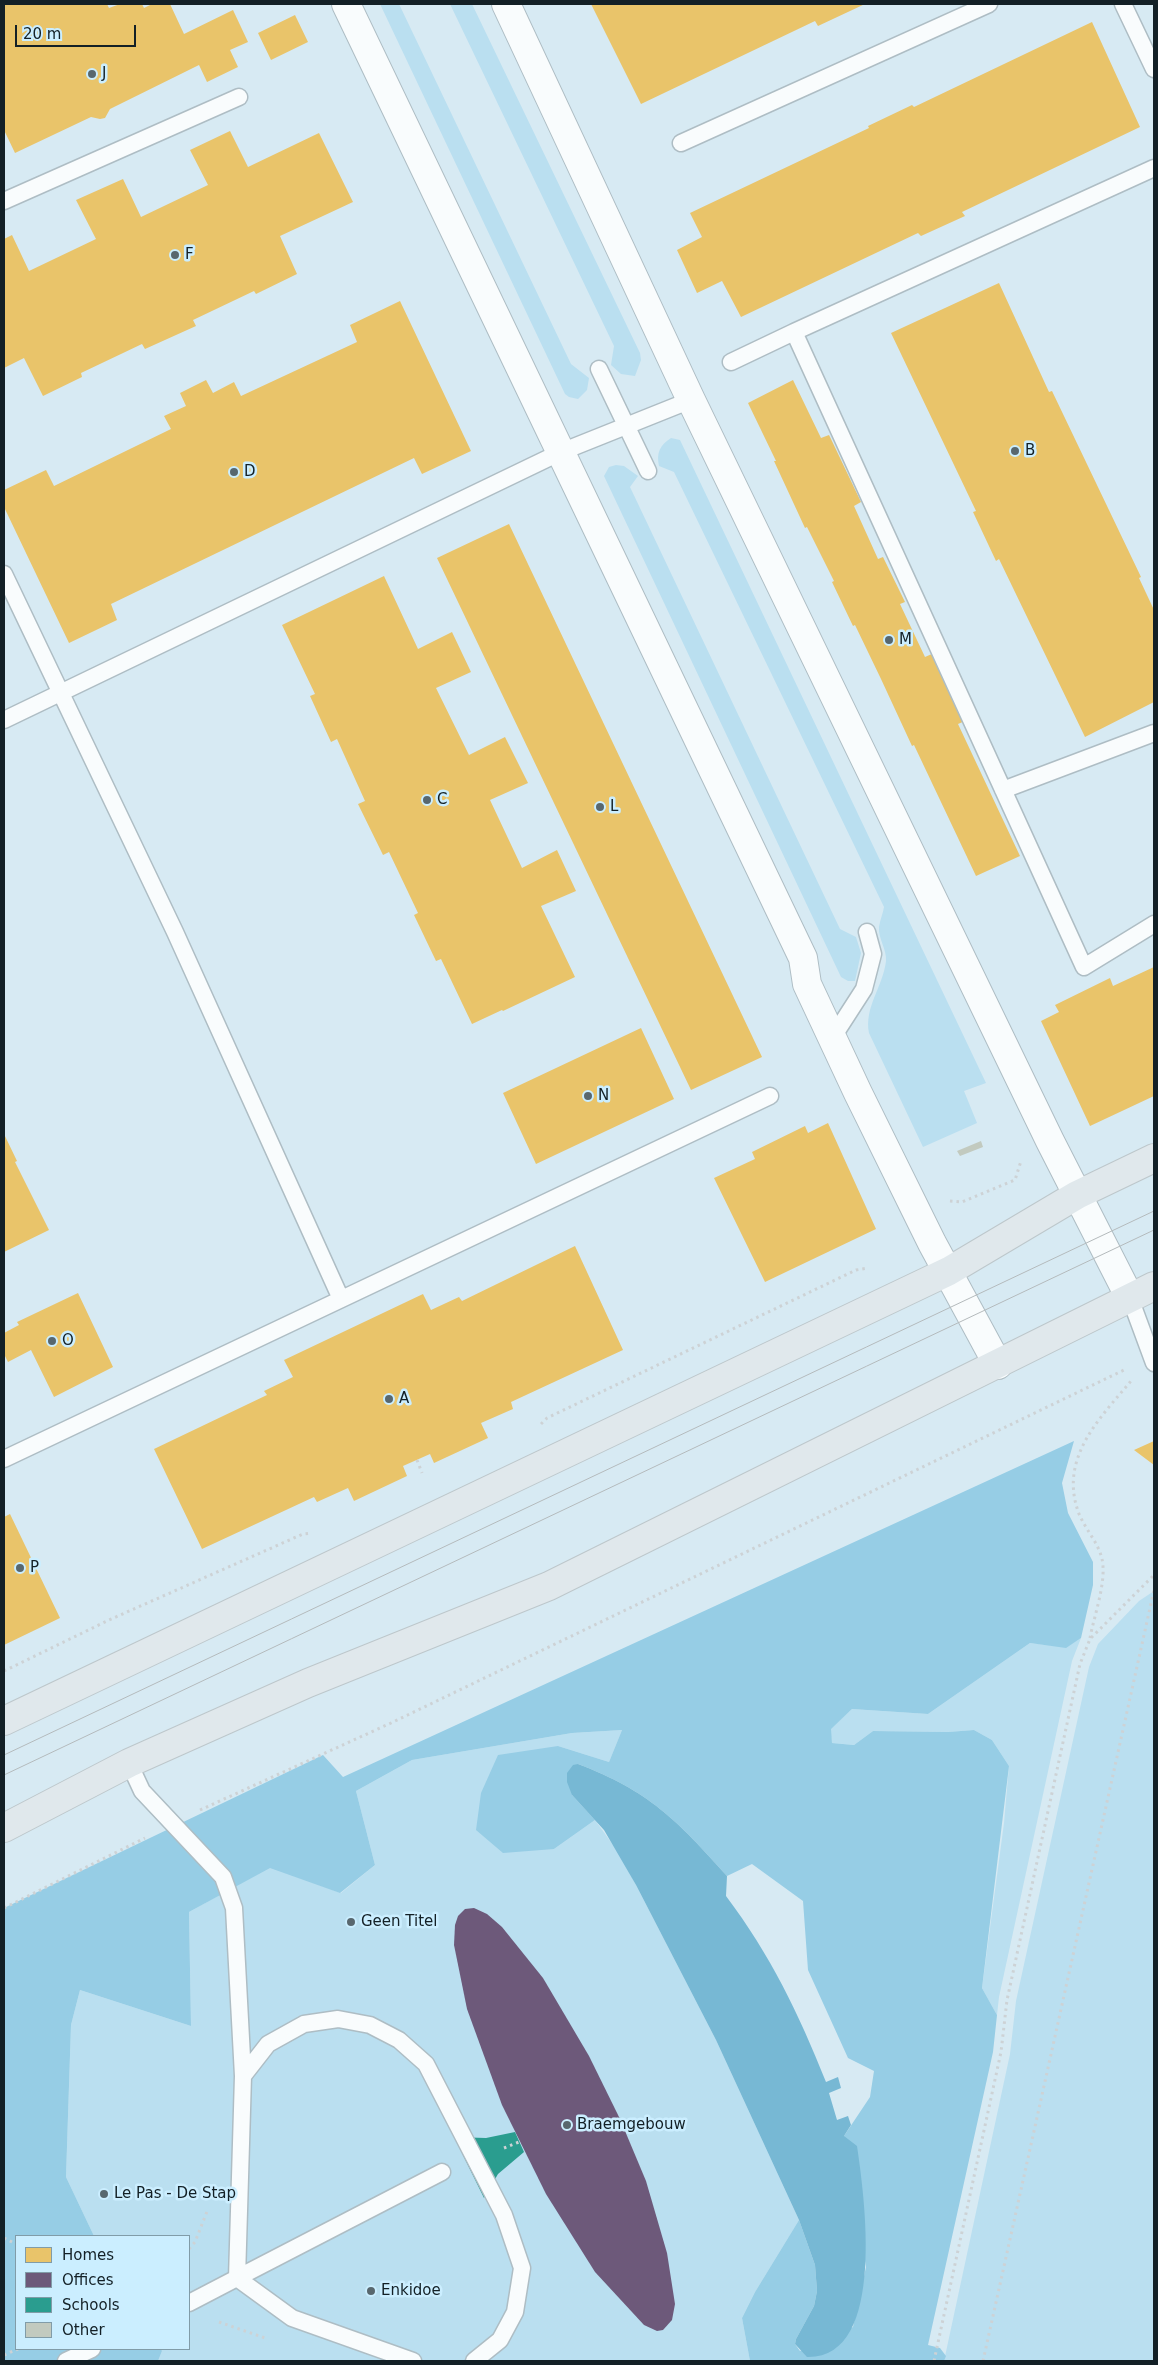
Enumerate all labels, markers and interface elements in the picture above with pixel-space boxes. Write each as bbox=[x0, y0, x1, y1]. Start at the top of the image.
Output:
scale bar bbox=[18, 15, 139, 47]
text: 20 m bbox=[23, 25, 61, 43]
place label: J bbox=[102, 65, 106, 83]
marker: J bbox=[86, 68, 98, 80]
place label: F bbox=[185, 246, 194, 264]
marker: F bbox=[169, 249, 181, 261]
place label: B bbox=[1025, 442, 1035, 460]
marker: B bbox=[1009, 445, 1021, 457]
place label: D bbox=[244, 463, 256, 481]
marker: D bbox=[228, 466, 240, 478]
place label: M bbox=[899, 631, 912, 649]
marker: M bbox=[883, 634, 895, 646]
place label: C bbox=[437, 791, 447, 809]
marker: C bbox=[421, 794, 433, 806]
place label: L bbox=[610, 798, 618, 816]
marker: L bbox=[594, 801, 606, 813]
place label: N bbox=[598, 1087, 609, 1105]
marker: N bbox=[582, 1090, 594, 1102]
place label: O bbox=[62, 1332, 74, 1350]
marker: O bbox=[46, 1335, 58, 1347]
place label: A bbox=[399, 1390, 409, 1408]
marker: A bbox=[383, 1393, 395, 1405]
place label: P bbox=[30, 1559, 39, 1577]
marker: P bbox=[14, 1562, 26, 1574]
place label: Geen Titel bbox=[361, 1913, 438, 1931]
marker: Geen Titel bbox=[345, 1916, 357, 1928]
place label: Braemgebouw bbox=[577, 2116, 686, 2134]
marker: Braemgebouw bbox=[561, 2119, 573, 2131]
place label: Le Pas - De Stap bbox=[114, 2185, 236, 2203]
marker: Le Pas - De Stap bbox=[98, 2188, 110, 2200]
legend bbox=[15, 2235, 190, 2350]
text: Homes bbox=[62, 2246, 114, 2264]
text: Offices bbox=[62, 2271, 114, 2289]
place label: Enkidoe bbox=[381, 2282, 441, 2300]
marker: Enkidoe bbox=[365, 2285, 377, 2297]
text: Schools bbox=[62, 2296, 120, 2314]
text: Other bbox=[62, 2321, 105, 2339]

